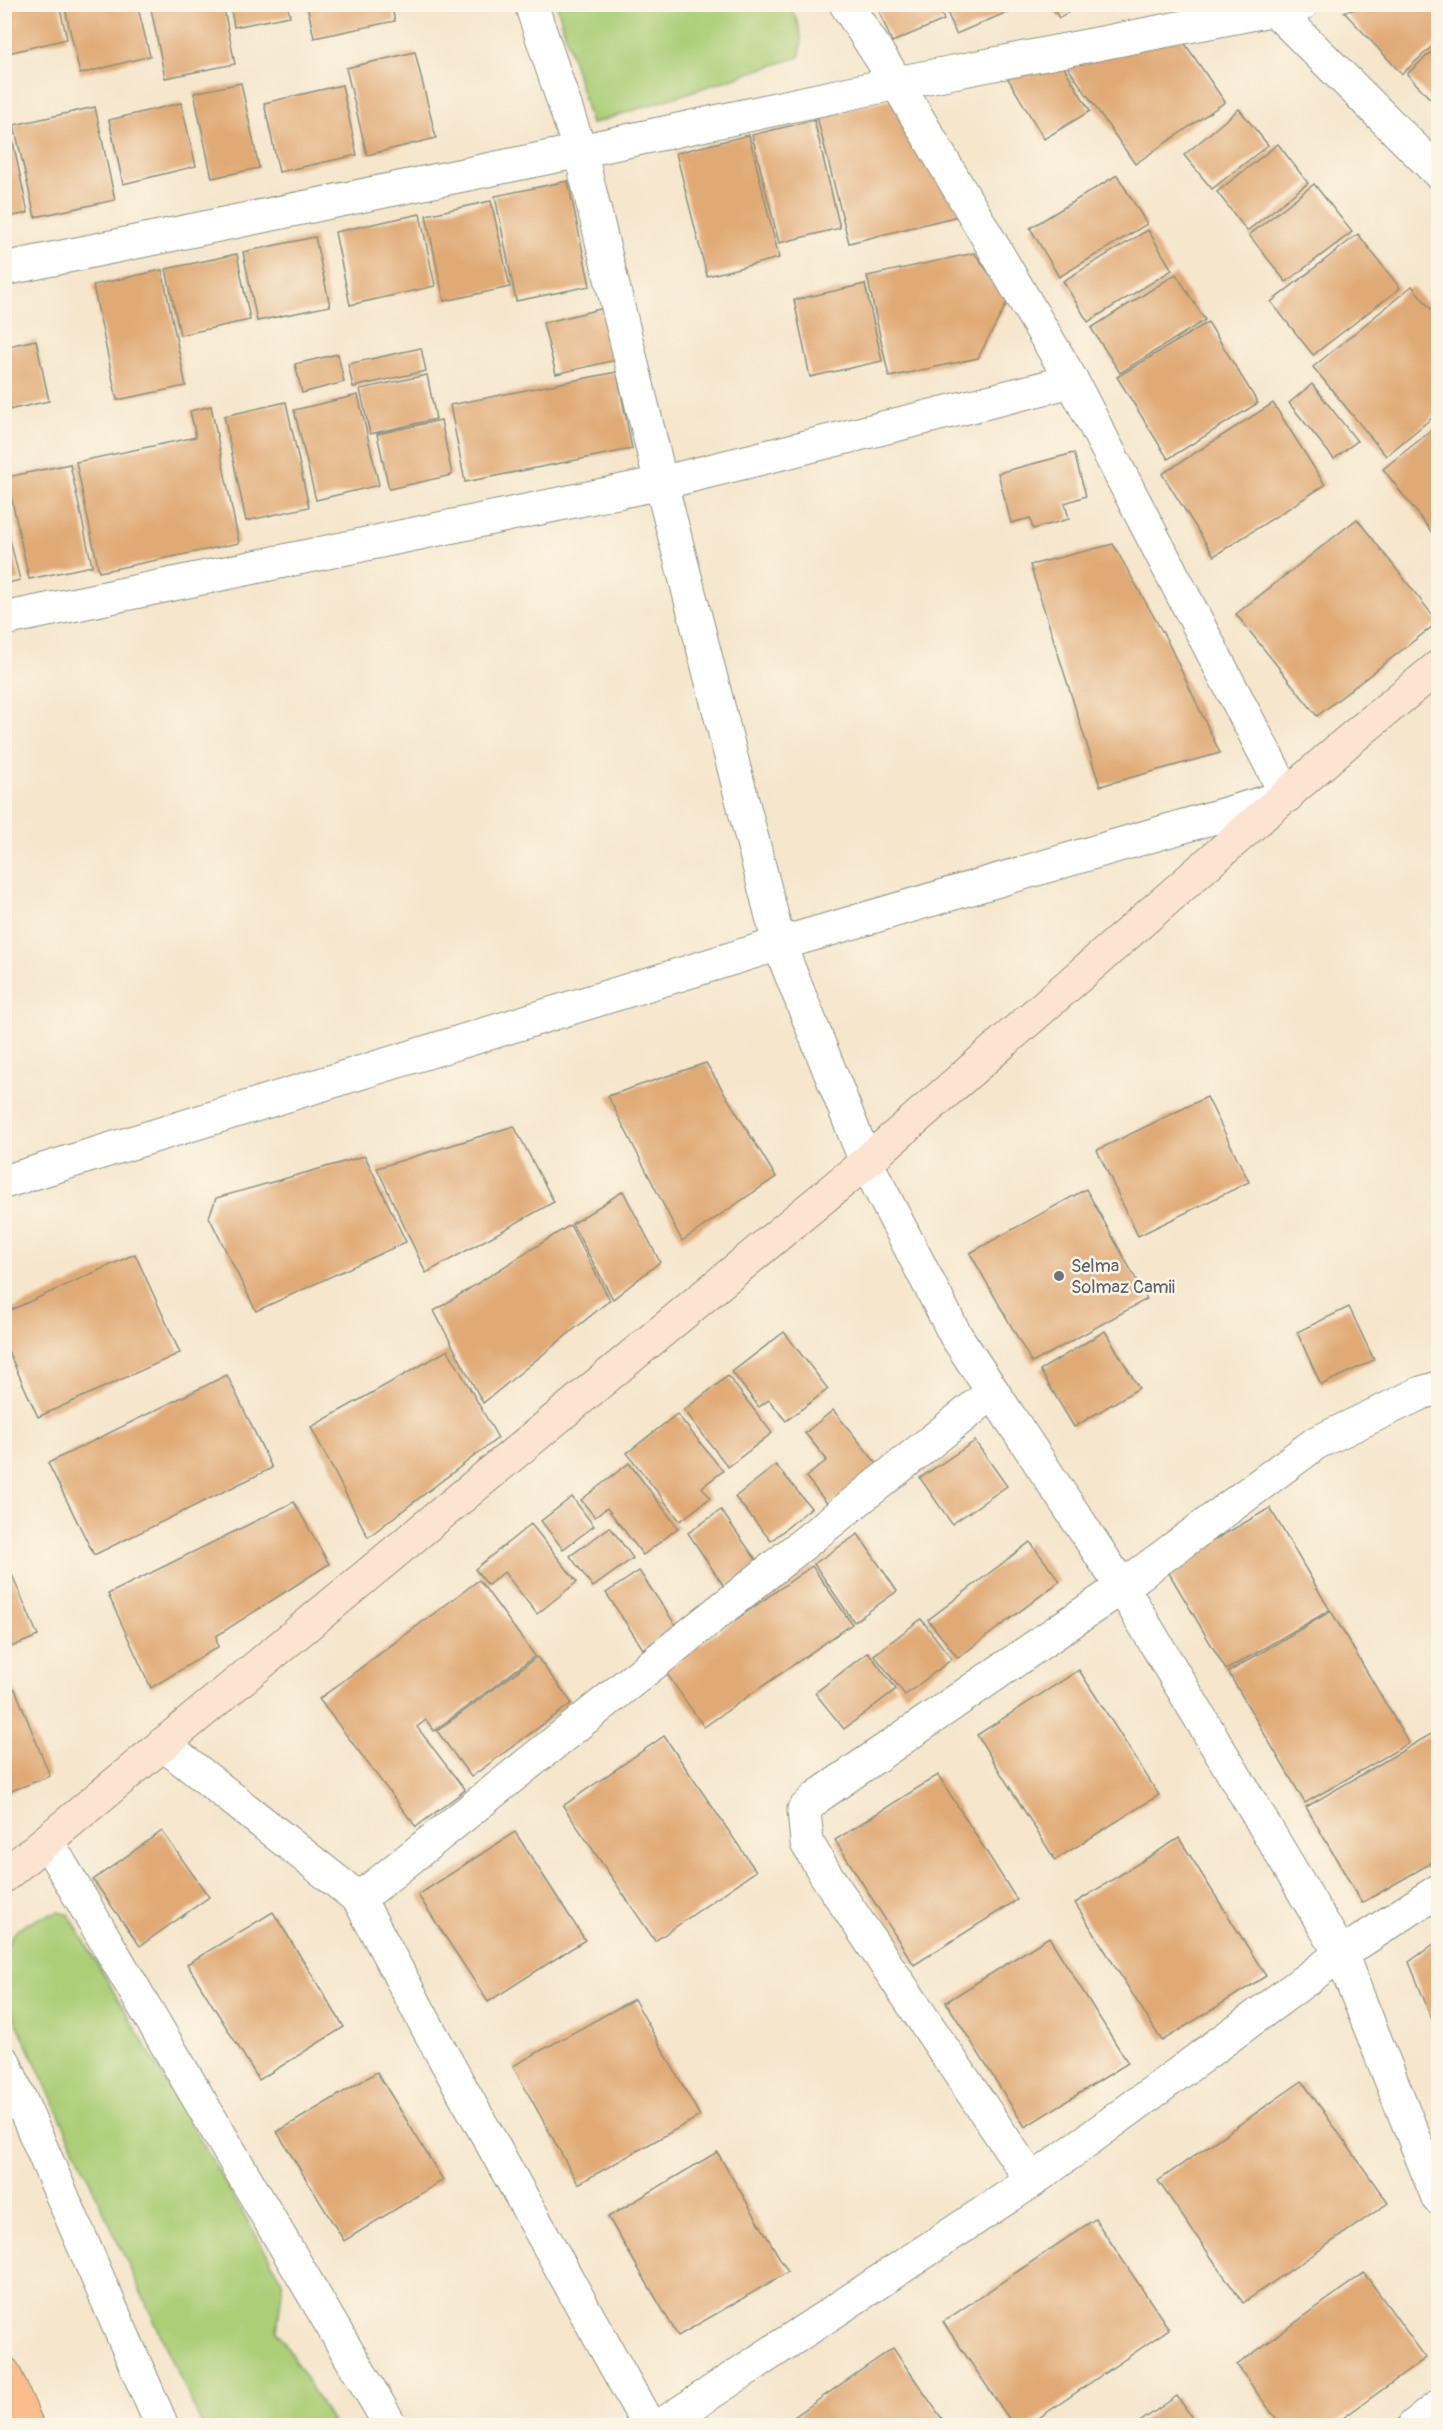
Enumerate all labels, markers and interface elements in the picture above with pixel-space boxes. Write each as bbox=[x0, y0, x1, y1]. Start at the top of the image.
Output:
place label: Selma Solmaz Camii bbox=[1071, 1255, 1175, 1299]
marker: Selma Solmaz Camii bbox=[1052, 1269, 1066, 1283]

